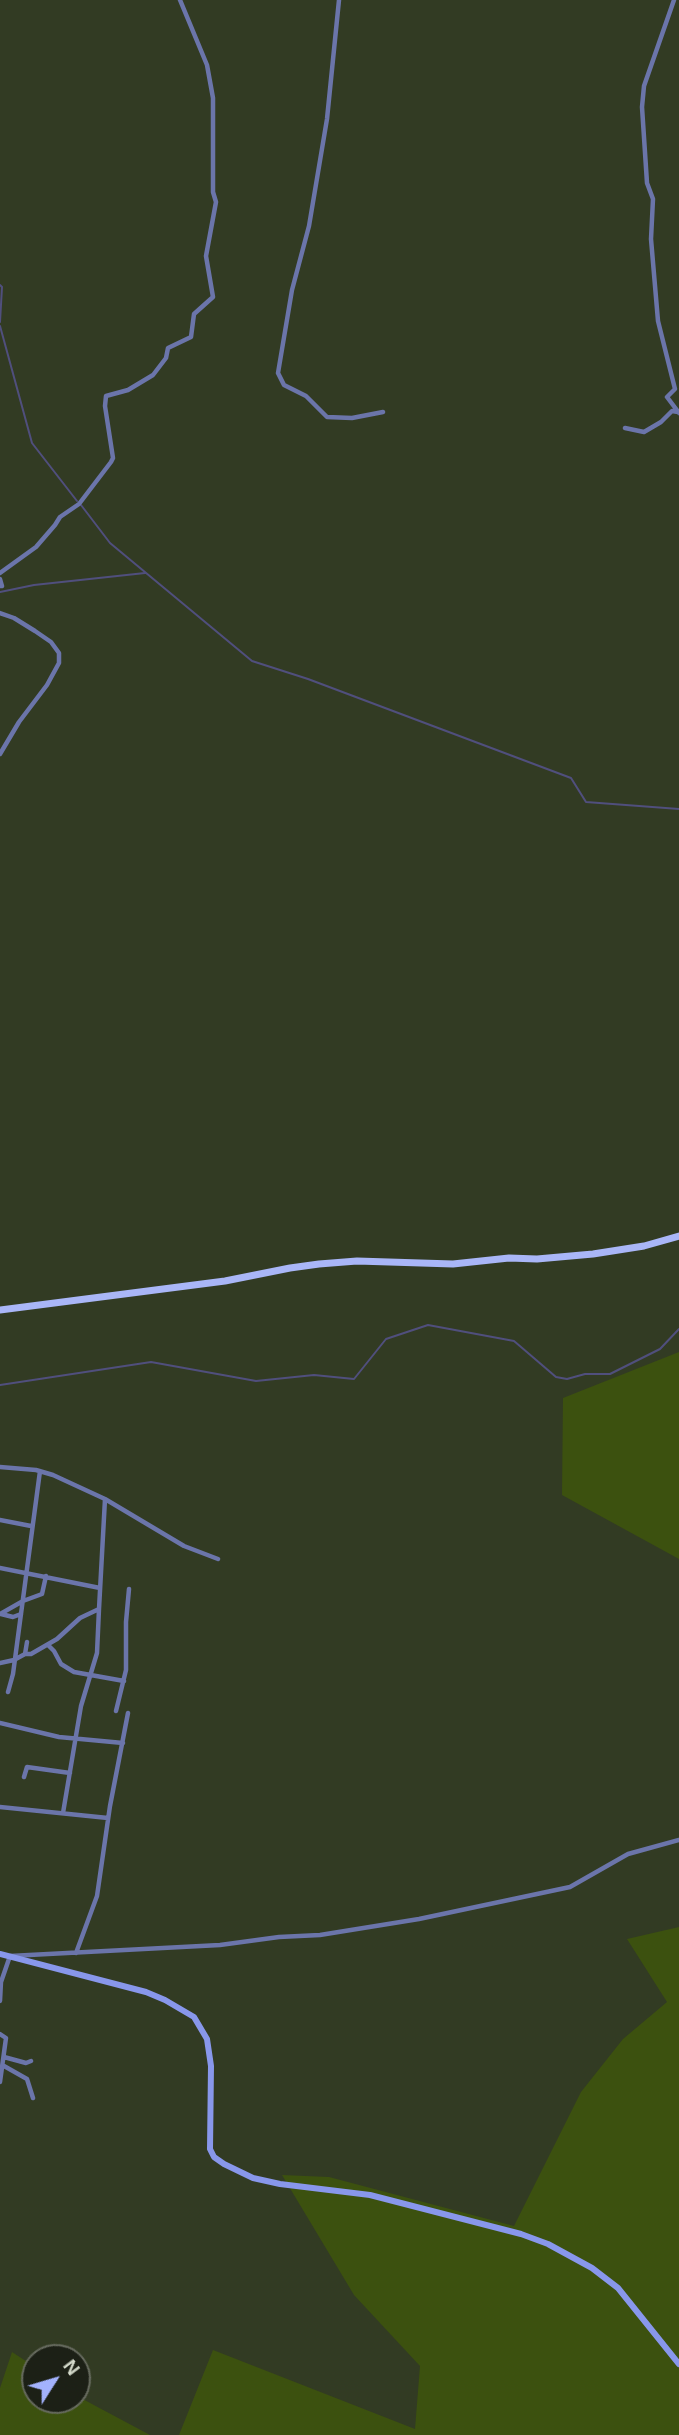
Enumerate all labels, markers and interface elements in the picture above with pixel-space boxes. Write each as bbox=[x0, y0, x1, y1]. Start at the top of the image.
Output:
north arrow bbox=[21, 2344, 91, 2414]
text: N bbox=[59, 2355, 84, 2379]

